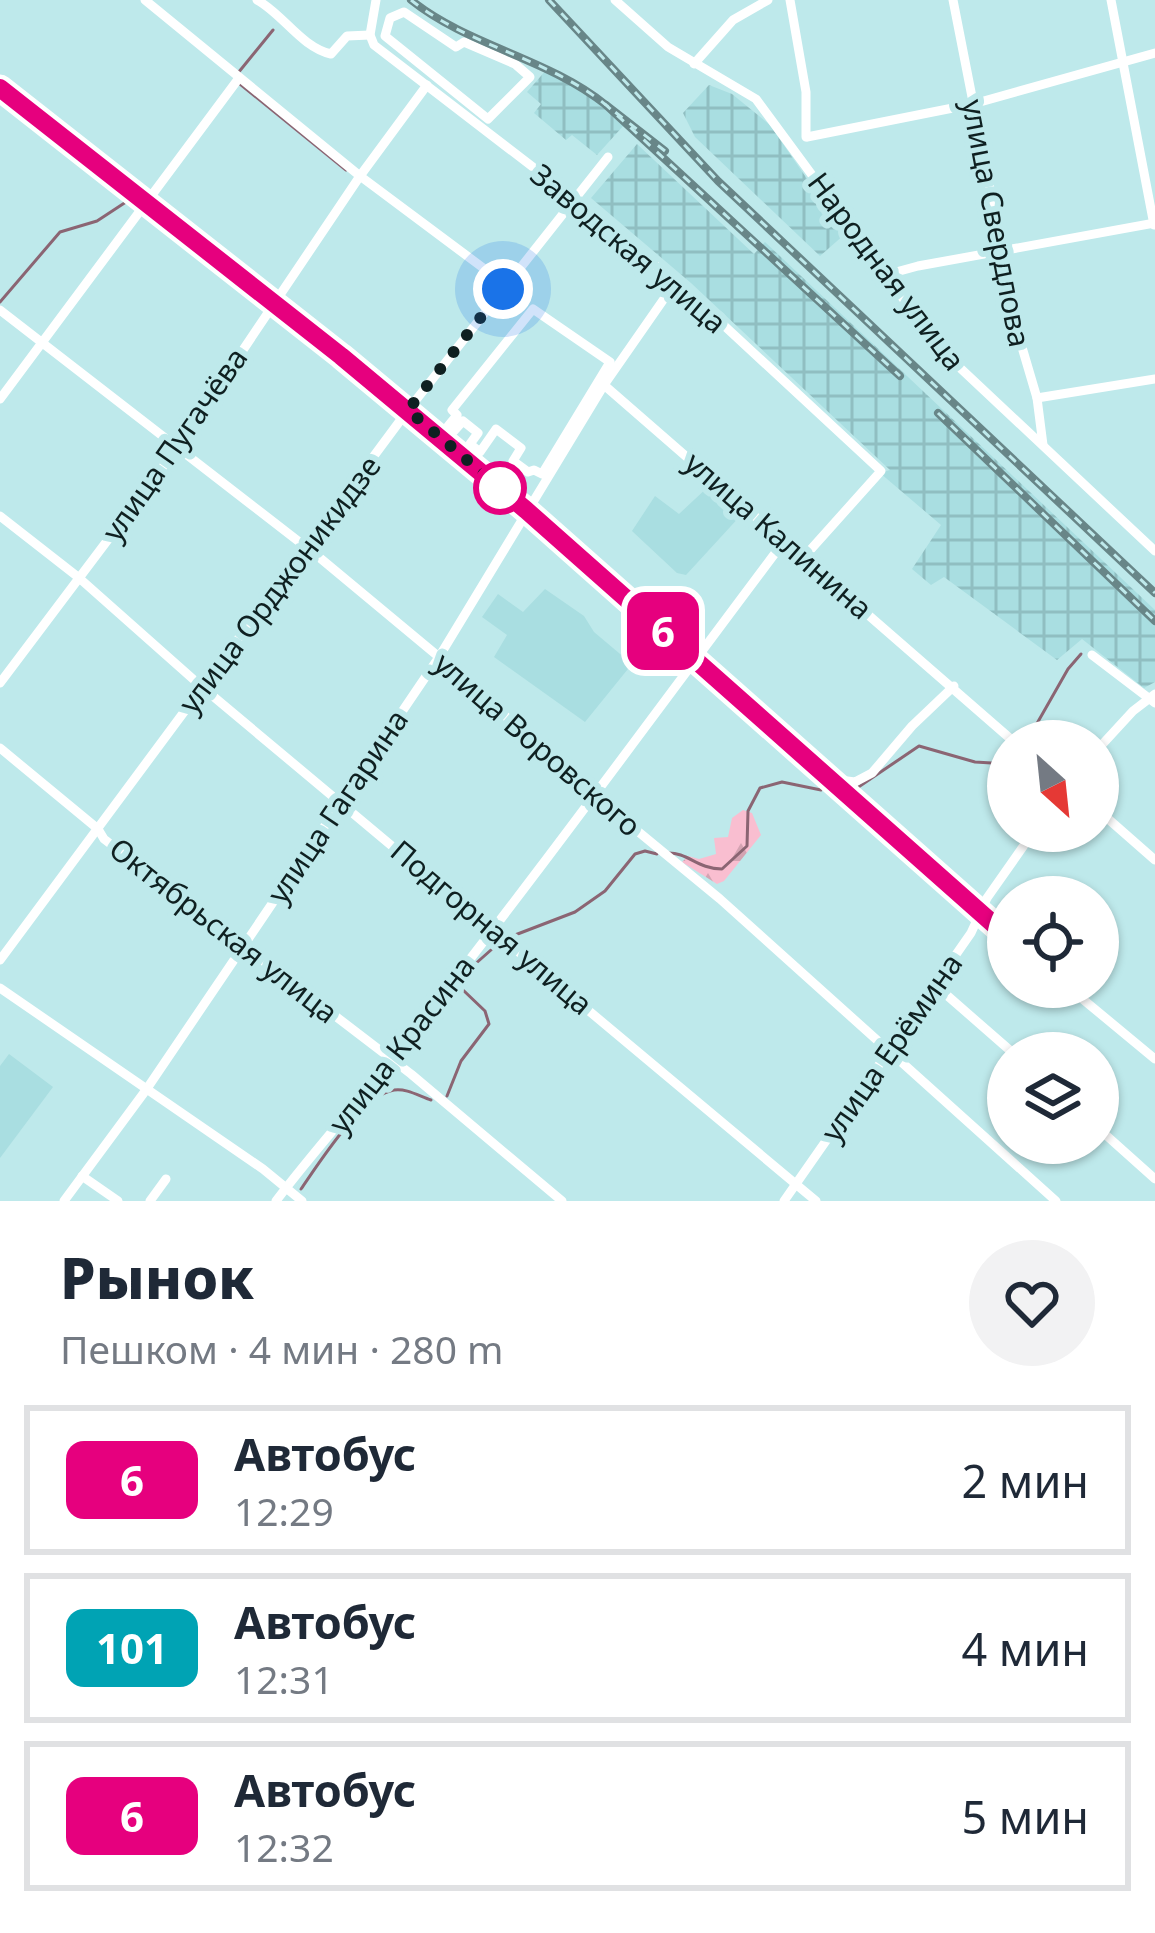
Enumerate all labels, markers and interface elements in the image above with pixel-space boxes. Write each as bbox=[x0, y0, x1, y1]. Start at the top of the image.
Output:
street label: улица Свердлова bbox=[953, 96, 1041, 350]
street label: Заводская улица bbox=[523, 154, 735, 342]
street label: Народная улица bbox=[799, 164, 975, 378]
your location bbox=[473, 259, 533, 319]
street label: улица Пугачёва bbox=[92, 339, 256, 549]
street label: улица Калинина bbox=[676, 442, 882, 628]
street label: улица Орджоникидзе bbox=[169, 447, 389, 721]
unlabelled marker bbox=[475, 463, 525, 513]
line badge: 6 bbox=[624, 592, 702, 670]
text: 6 bbox=[651, 602, 675, 659]
street label: улица Воровского bbox=[426, 643, 650, 845]
street label: улица Гагарина bbox=[257, 701, 417, 911]
north arrow bbox=[987, 720, 1119, 852]
map controls bbox=[987, 720, 1119, 1164]
street label: Октябрьская улица bbox=[101, 828, 347, 1032]
street label: Подгорная улица bbox=[382, 830, 602, 1024]
button: locate bbox=[987, 876, 1119, 1008]
street label: улица Ерёмина bbox=[811, 945, 971, 1149]
street label: улица Красина bbox=[319, 947, 483, 1141]
button: layers bbox=[987, 1032, 1119, 1164]
text: Рынок bbox=[60, 1238, 254, 1316]
button: heart bbox=[969, 1240, 1095, 1366]
text: Пешком · 4 мин · 280 m bbox=[60, 1322, 504, 1375]
text: Автобус bbox=[234, 1423, 416, 1484]
text: 2 мин bbox=[961, 1450, 1089, 1511]
text: 6 bbox=[120, 1451, 144, 1508]
text: 12:29 bbox=[234, 1484, 334, 1537]
text: Автобус bbox=[234, 1591, 416, 1652]
text: 4 мин bbox=[961, 1618, 1089, 1679]
text: 101 bbox=[96, 1619, 168, 1676]
text: 12:31 bbox=[234, 1652, 334, 1705]
text: Автобус bbox=[234, 1759, 416, 1820]
text: 5 мин bbox=[961, 1786, 1089, 1847]
text: 6 bbox=[120, 1787, 144, 1844]
text: 12:32 bbox=[234, 1820, 334, 1873]

